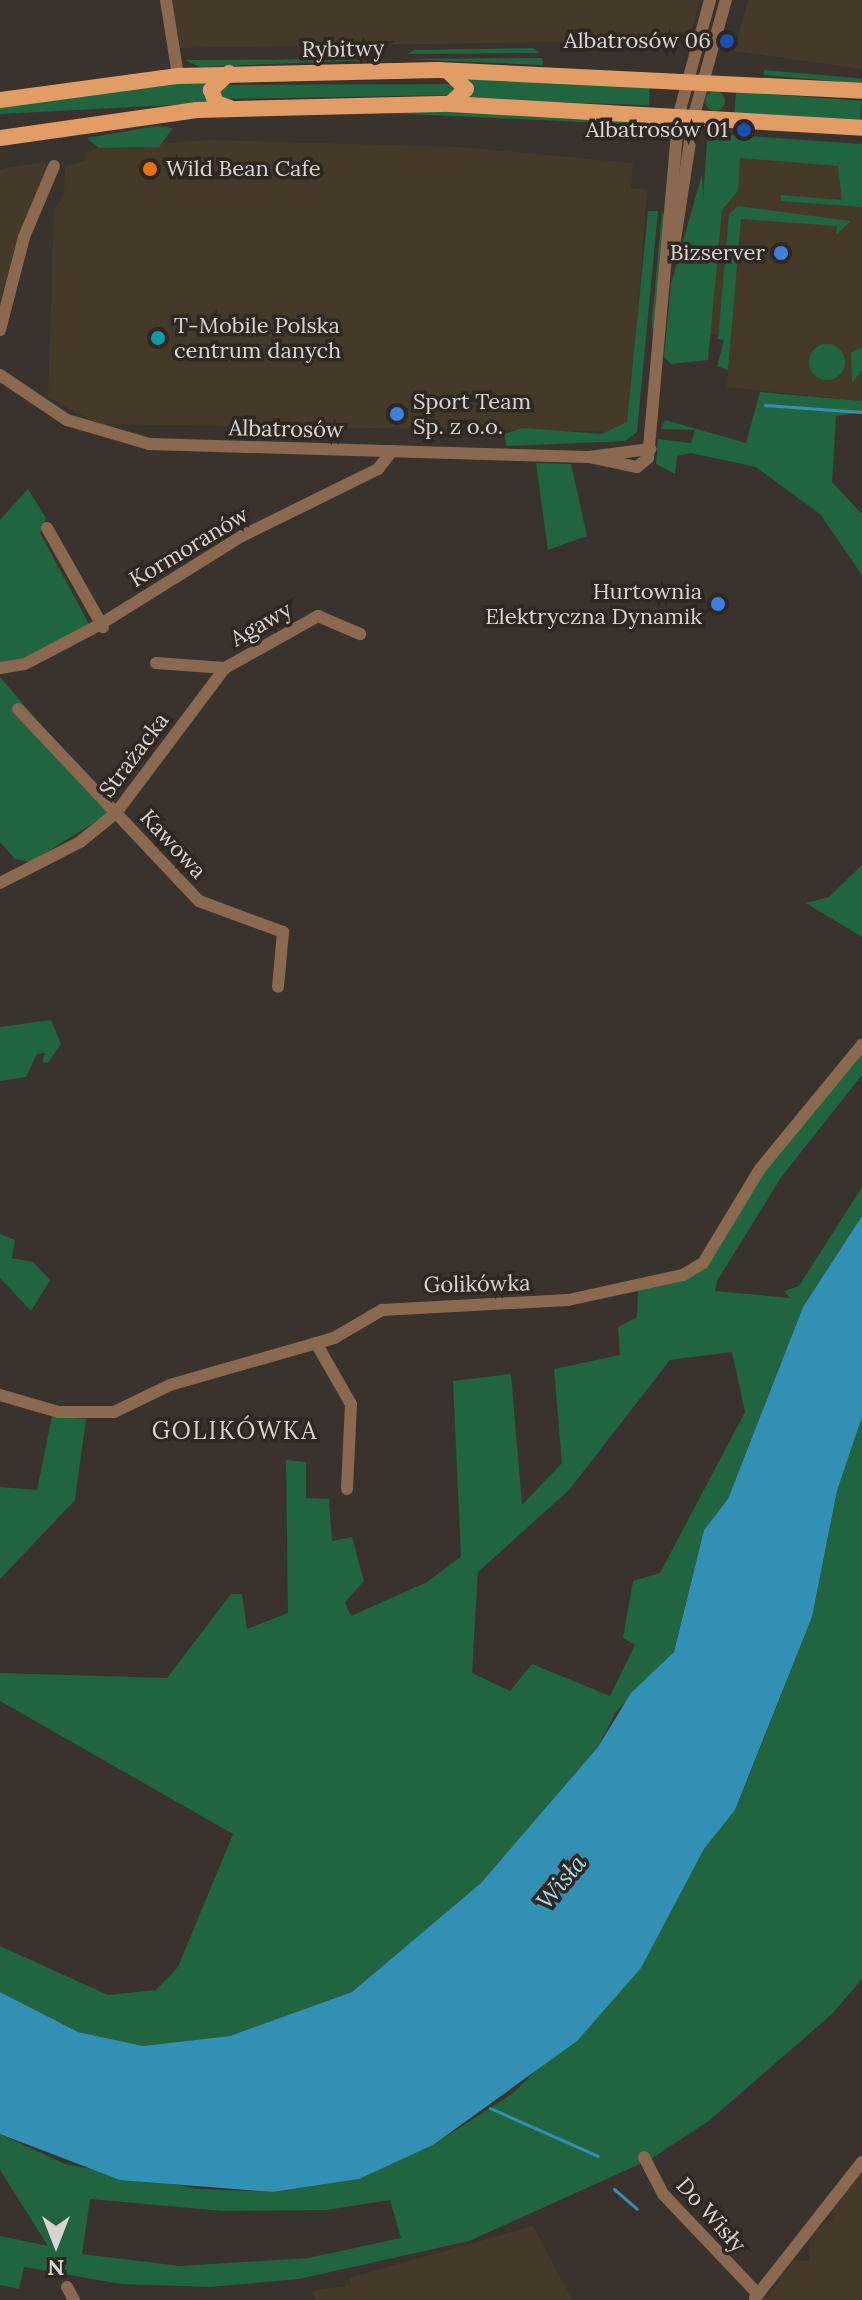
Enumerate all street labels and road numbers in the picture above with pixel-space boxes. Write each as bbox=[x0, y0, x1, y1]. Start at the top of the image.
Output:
street label: Rybitwy bbox=[301, 35, 385, 63]
street label: Albatrosów bbox=[228, 415, 344, 443]
street label: Kormoranów bbox=[125, 501, 253, 593]
street label: Agawy bbox=[226, 596, 296, 652]
street label: Strażacka bbox=[94, 707, 174, 803]
street label: Kawowa bbox=[134, 804, 212, 884]
street label: Golikówka bbox=[423, 1270, 531, 1298]
street label: Do Wisły bbox=[671, 2172, 751, 2258]

